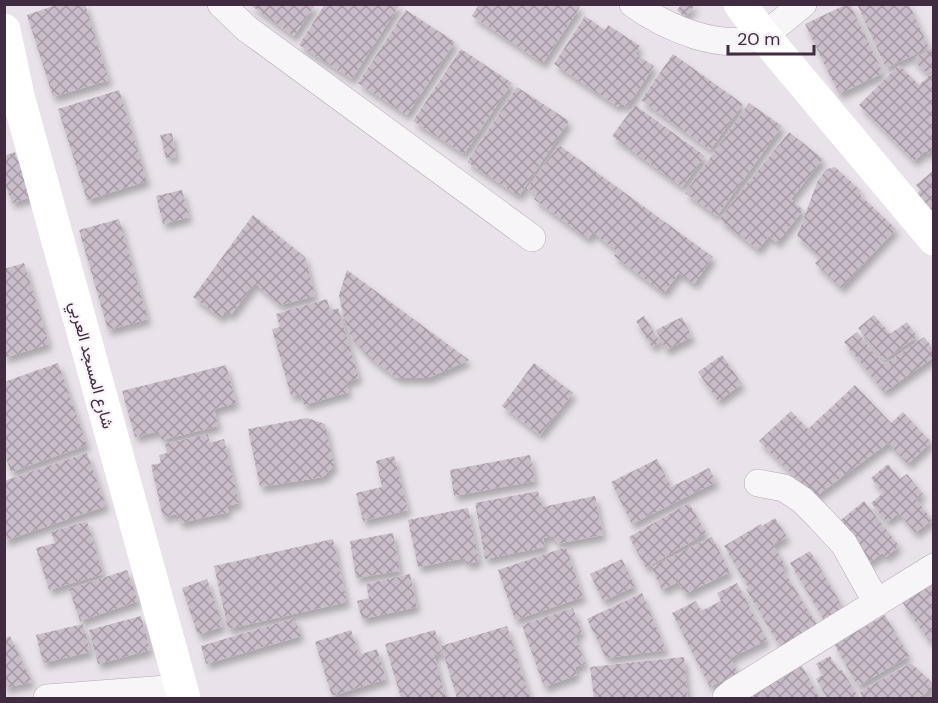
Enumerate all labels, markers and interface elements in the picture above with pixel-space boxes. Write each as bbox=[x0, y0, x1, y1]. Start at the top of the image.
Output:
scale bar bbox=[728, 18, 814, 56]
text: 20 m bbox=[737, 27, 780, 51]
street label: شارع المسجد العربي bbox=[62, 299, 119, 432]

